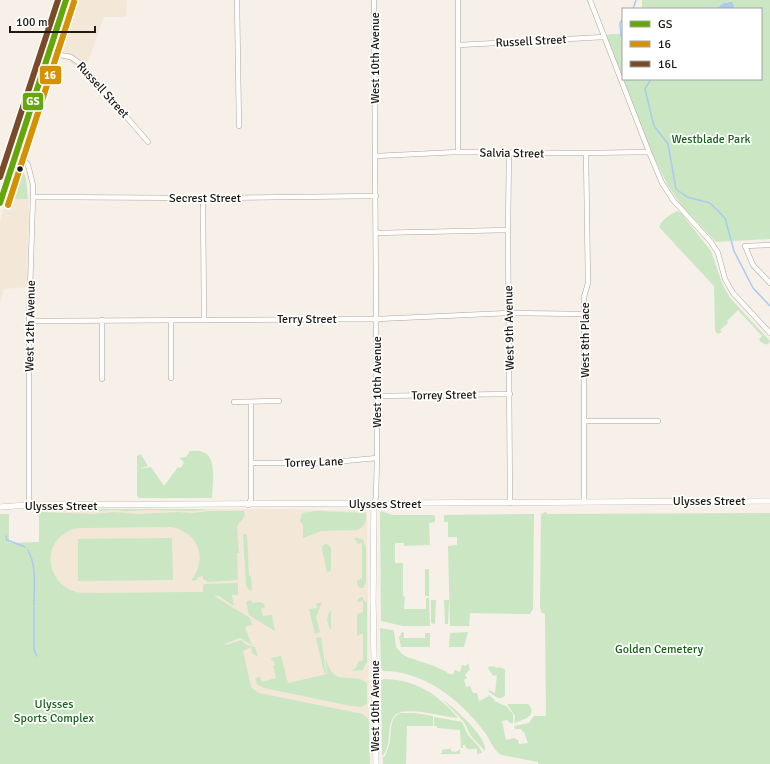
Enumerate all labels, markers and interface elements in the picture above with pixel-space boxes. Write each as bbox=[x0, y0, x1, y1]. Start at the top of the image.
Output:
scale bar bbox=[10, 8, 95, 34]
legend bbox=[622, 8, 762, 80]
street label: West 10th Avenue bbox=[368, 12, 383, 104]
text: 100 m bbox=[16, 15, 48, 30]
text: GS bbox=[658, 17, 673, 32]
street label: Russell Street bbox=[495, 32, 567, 51]
text: 16 bbox=[658, 37, 671, 52]
text: 16L bbox=[658, 57, 677, 72]
street label: Russell Street bbox=[73, 59, 132, 122]
line badge: 16 bbox=[39, 65, 62, 85]
text: 16 bbox=[44, 69, 56, 82]
line badge: GS bbox=[22, 92, 44, 111]
text: GS bbox=[26, 95, 40, 108]
park label: Westblade Park bbox=[671, 132, 751, 147]
street label: Salvia Street bbox=[480, 145, 544, 162]
unlabelled marker bbox=[15, 164, 25, 174]
street label: Secrest Street bbox=[169, 191, 241, 206]
street label: West 12th Avenue bbox=[22, 280, 39, 372]
street label: West 9th Avenue bbox=[501, 285, 518, 371]
street label: West 8th Place bbox=[578, 302, 593, 378]
street label: Terry Street bbox=[277, 312, 337, 327]
street label: West 10th Avenue bbox=[370, 336, 385, 428]
street label: Torrey Street bbox=[411, 387, 477, 404]
street label: Torrey Lane bbox=[284, 454, 344, 471]
street label: Ulysses Street bbox=[673, 494, 745, 509]
street label: Ulysses Street bbox=[349, 497, 421, 512]
street label: Ulysses Street bbox=[25, 499, 97, 514]
park label: Golden Cemetery bbox=[615, 642, 703, 657]
street label: West 10th Avenue bbox=[368, 660, 383, 752]
park label: Ulysses Sports Complex bbox=[14, 697, 95, 726]

